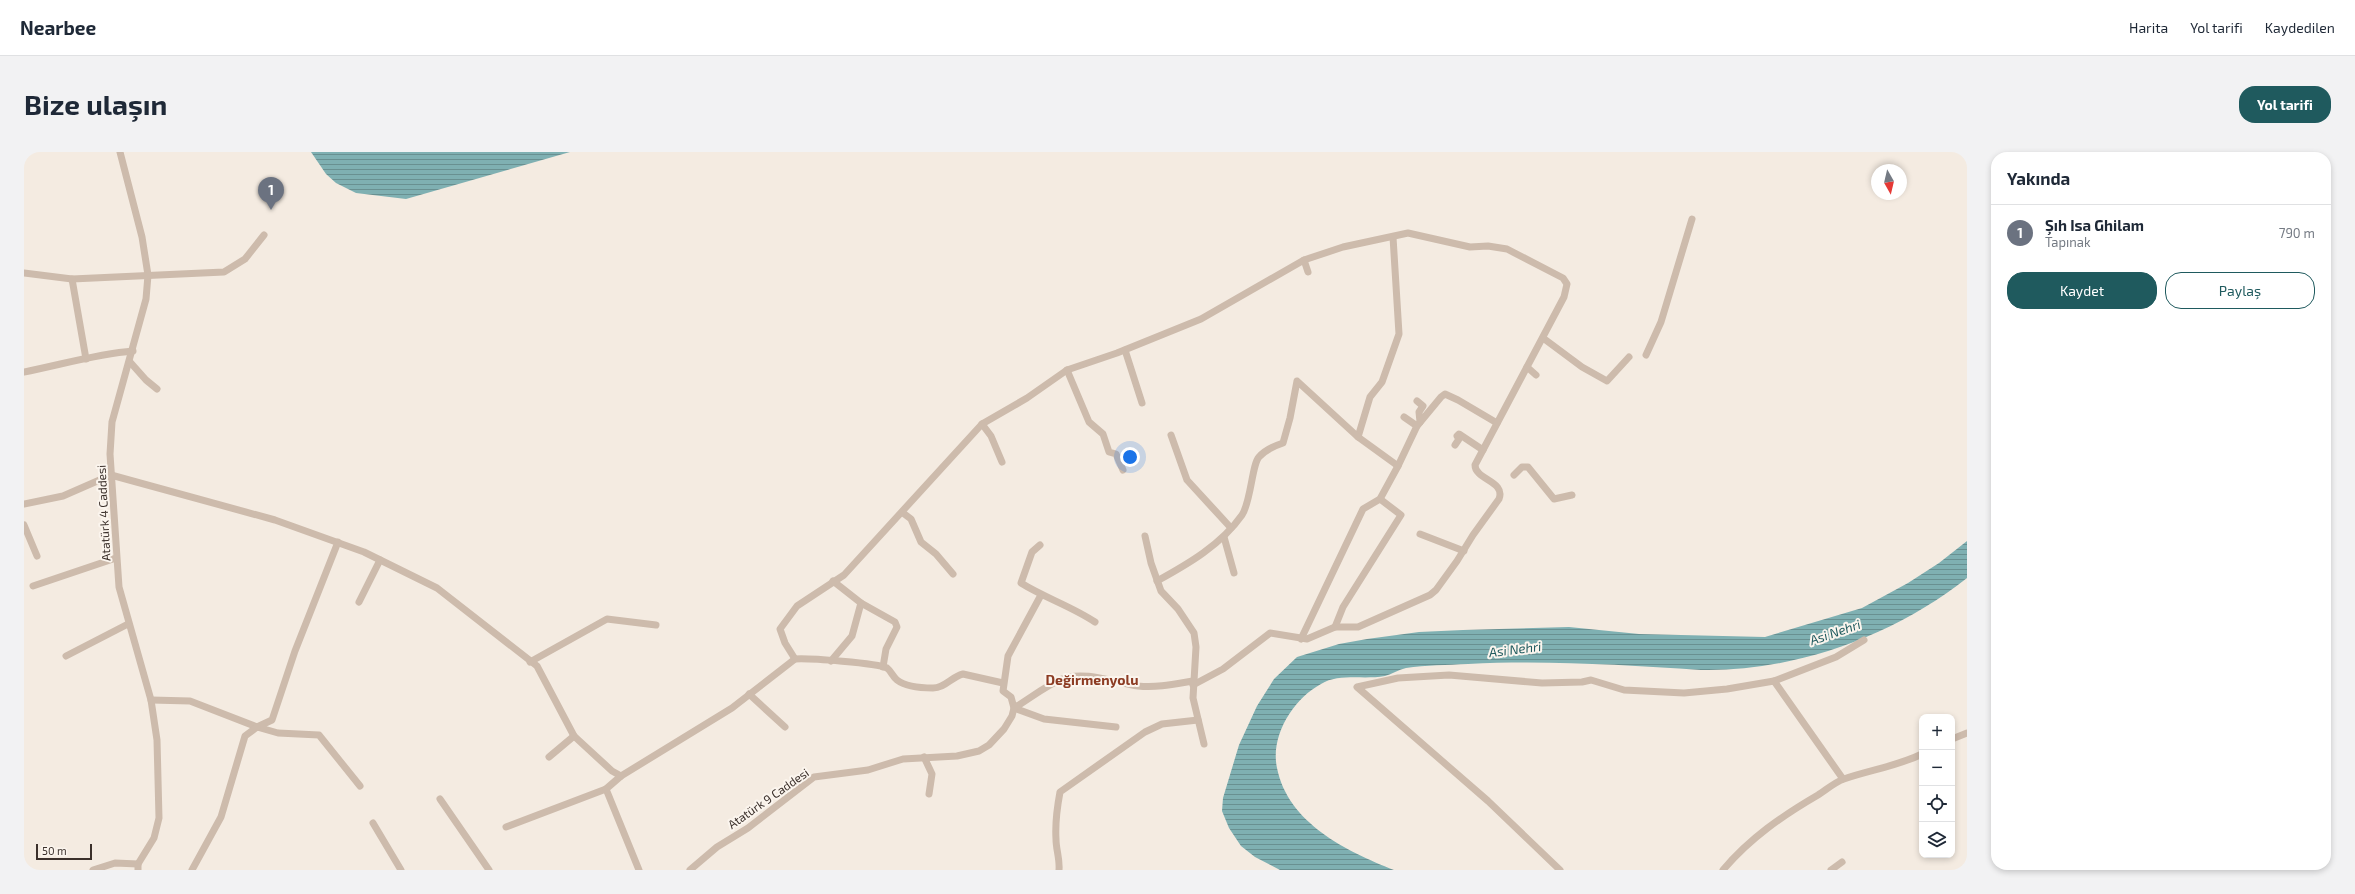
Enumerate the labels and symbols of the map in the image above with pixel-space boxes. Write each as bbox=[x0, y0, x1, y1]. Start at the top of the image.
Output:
north arrow bbox=[1871, 164, 1907, 200]
pin: 1 bbox=[258, 177, 284, 210]
your location bbox=[1120, 447, 1140, 467]
street label: Atatürk 4 Caddesi bbox=[93, 465, 113, 561]
water label: Asi Nehri bbox=[1807, 616, 1863, 648]
water label: Asi Nehri bbox=[1487, 638, 1542, 660]
district label: Değirmenyolu bbox=[1045, 671, 1139, 688]
street label: Atatürk 9 Caddesi bbox=[725, 765, 811, 831]
scale bar bbox=[36, 842, 92, 861]

